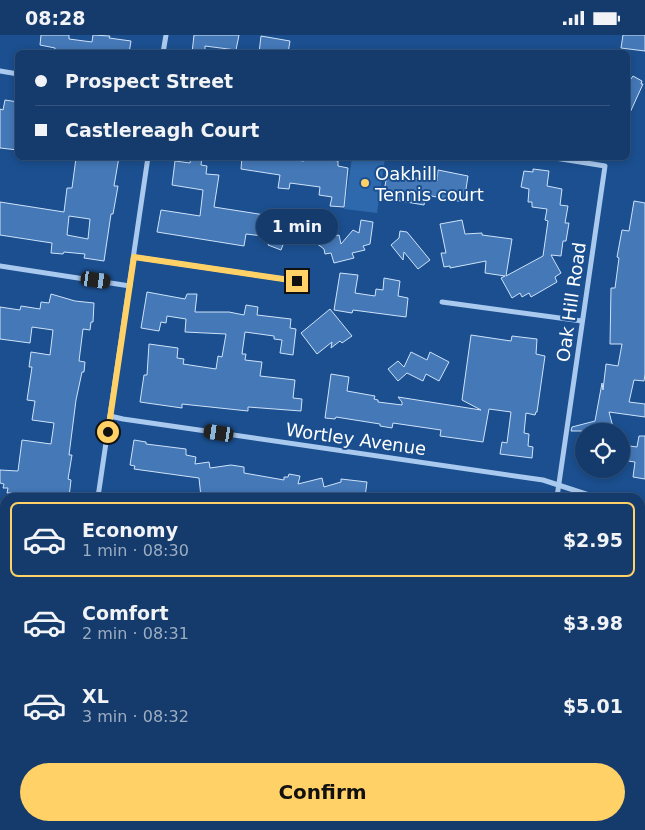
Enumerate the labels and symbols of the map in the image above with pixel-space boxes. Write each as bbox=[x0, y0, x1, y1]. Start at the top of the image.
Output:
place label: Oakhill Tennis court bbox=[374, 163, 484, 205]
marker: Oakhill Tennis court bbox=[359, 177, 371, 189]
callout: 1 min bbox=[256, 209, 338, 243]
street label: Oak Hill Road bbox=[552, 241, 590, 363]
car bbox=[80, 270, 111, 290]
route end bbox=[286, 270, 308, 292]
street label: Wortley Avenue bbox=[284, 419, 428, 459]
route start bbox=[97, 421, 119, 443]
car bbox=[203, 423, 234, 443]

